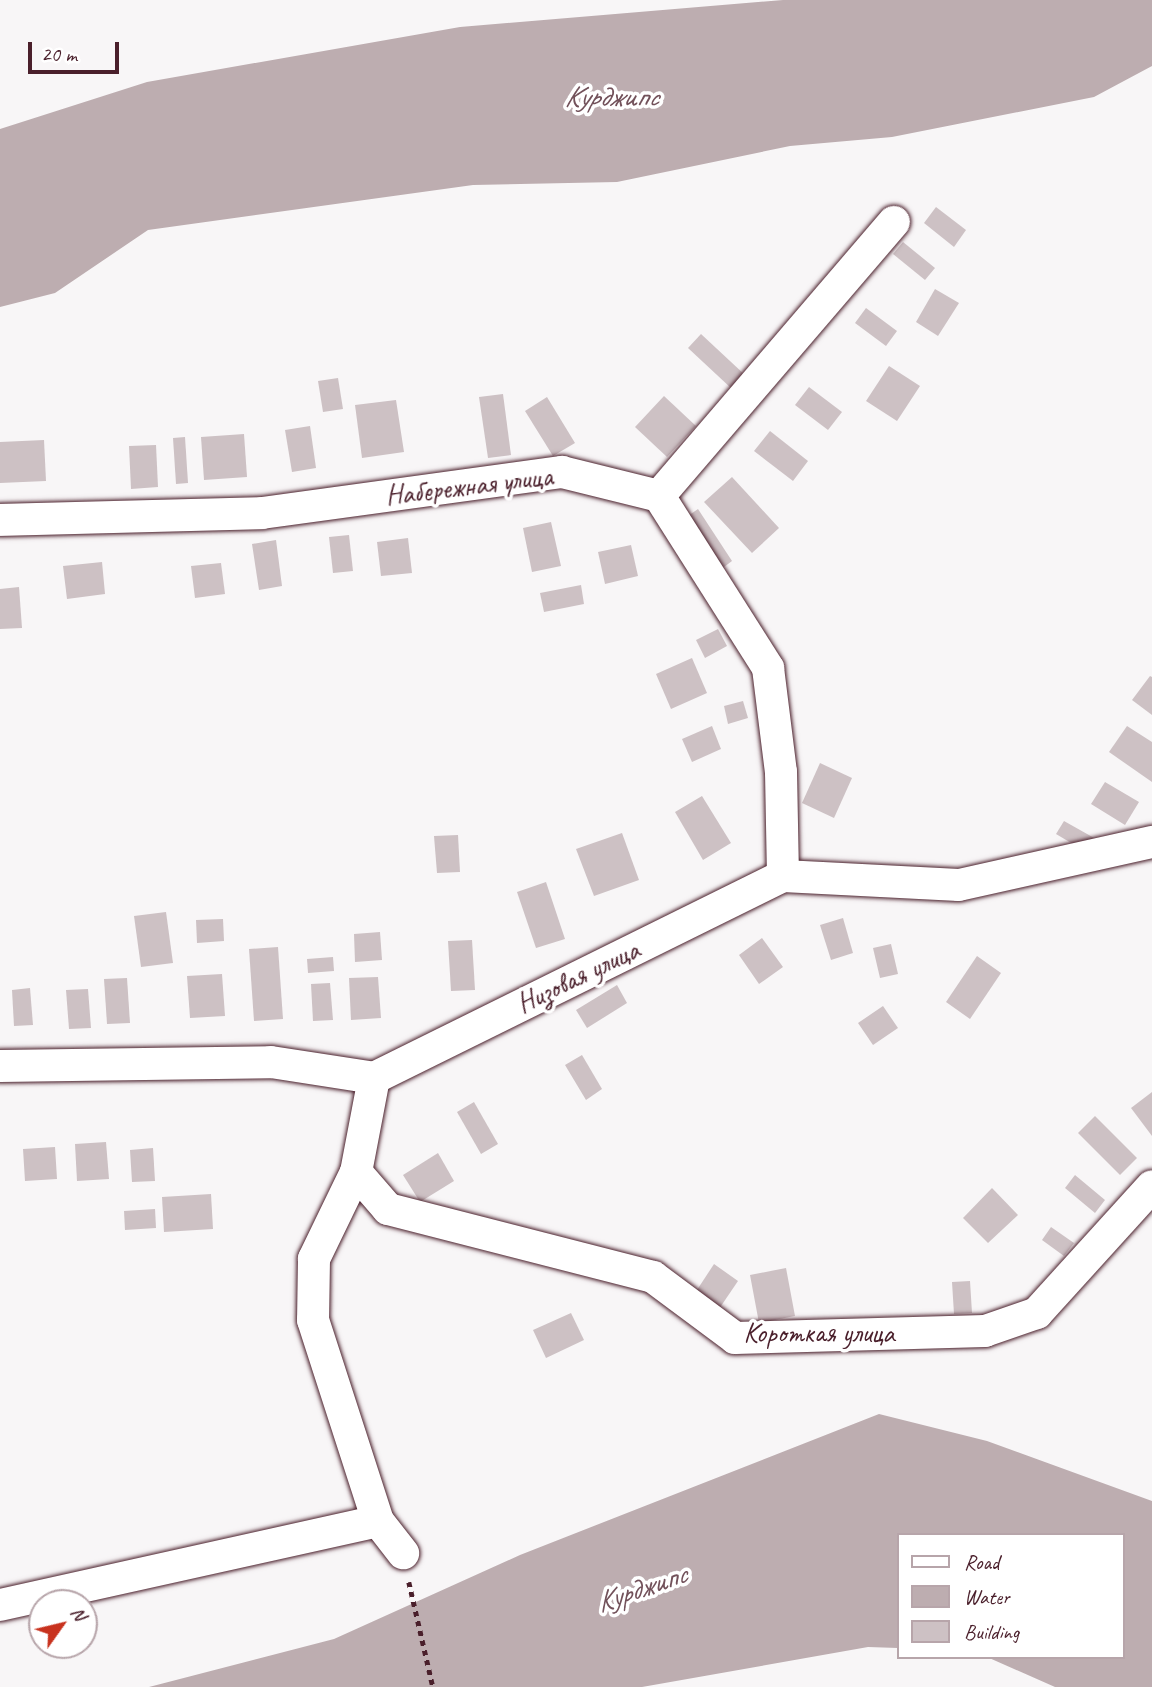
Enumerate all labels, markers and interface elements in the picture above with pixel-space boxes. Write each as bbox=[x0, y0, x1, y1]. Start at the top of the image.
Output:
scale bar bbox=[32, 28, 122, 72]
text: 20 m bbox=[41, 41, 77, 67]
water label: Курджипс bbox=[564, 78, 658, 114]
street label: Набережная улица bbox=[382, 459, 556, 513]
street label: Низовая улица bbox=[510, 933, 646, 1021]
street label: Короткая улица bbox=[743, 1316, 895, 1350]
legend bbox=[897, 1533, 1124, 1659]
text: Road bbox=[964, 1549, 999, 1575]
water label: Курджипс bbox=[591, 1556, 691, 1620]
text: Water bbox=[964, 1584, 1010, 1610]
north arrow bbox=[28, 1589, 98, 1659]
text: N bbox=[66, 1602, 92, 1625]
text: Building bbox=[964, 1619, 1019, 1645]

